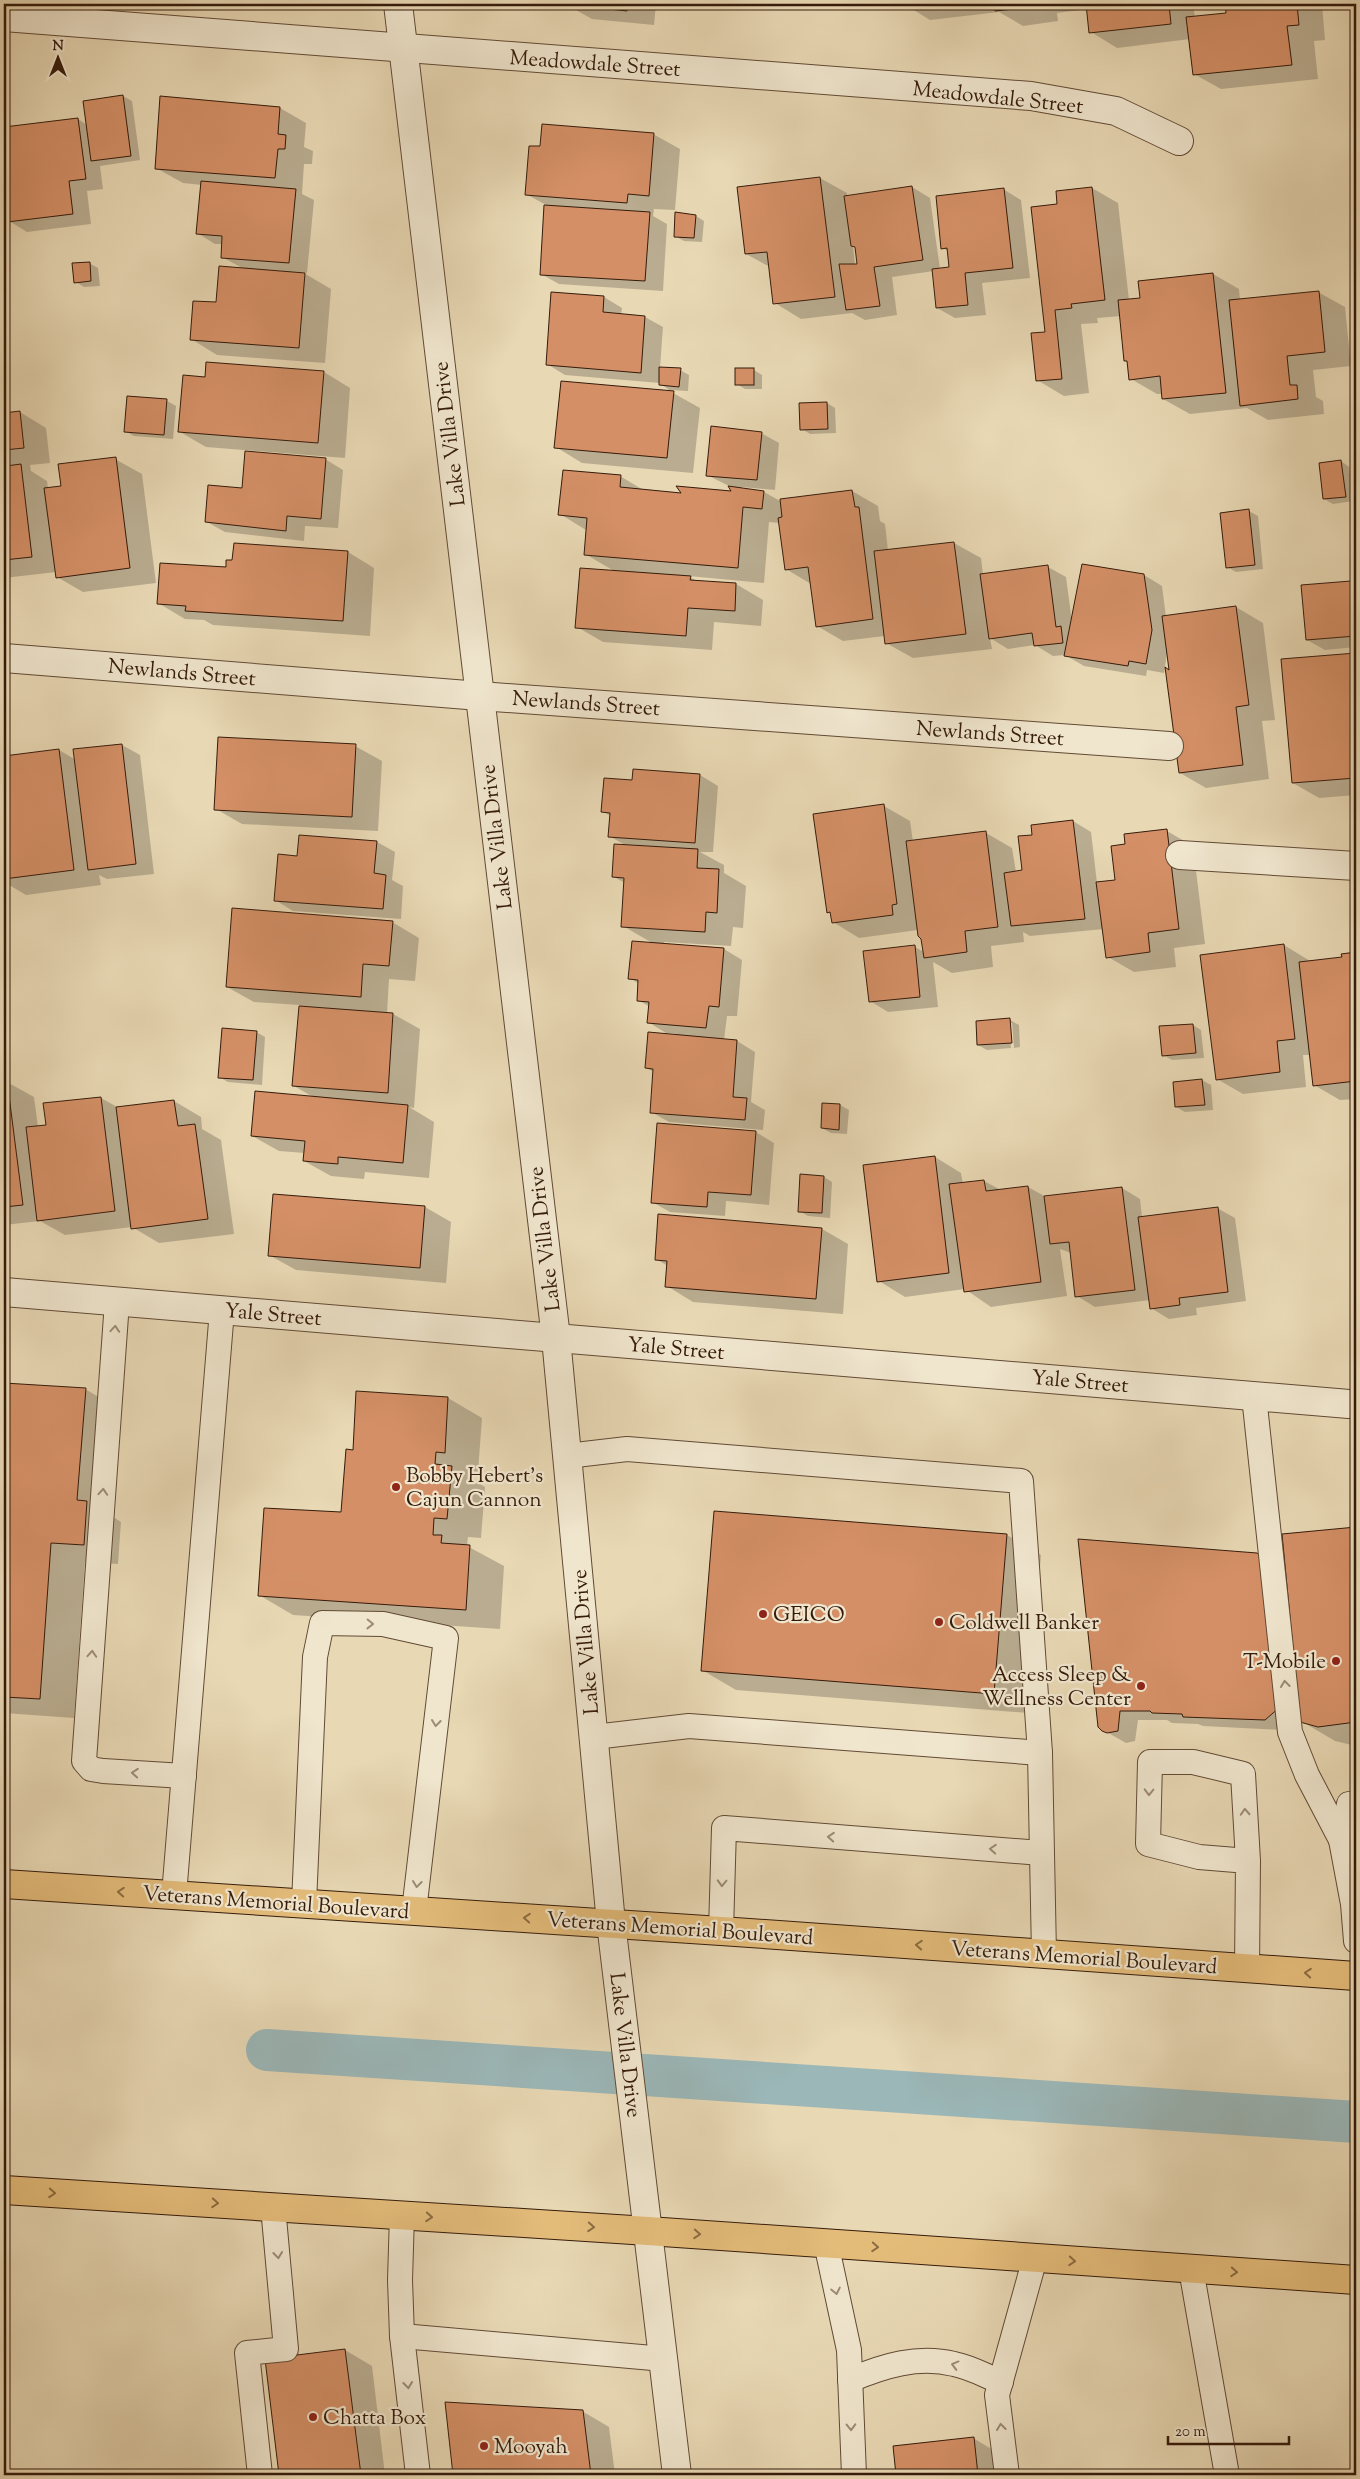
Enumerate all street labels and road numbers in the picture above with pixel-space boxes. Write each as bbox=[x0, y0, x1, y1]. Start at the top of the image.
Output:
street label: Meadowdale Street bbox=[508, 44, 681, 86]
street label: Meadowdale Street bbox=[911, 75, 1085, 123]
street label: Lake Villa Drive bbox=[427, 360, 475, 508]
street label: Newlands Street bbox=[107, 653, 257, 695]
street label: Newlands Street bbox=[511, 685, 661, 725]
street label: Newlands Street bbox=[915, 715, 1065, 755]
street label: Lake Villa Drive bbox=[474, 763, 522, 911]
street label: Lake Villa Drive bbox=[522, 1165, 570, 1313]
street label: Yale Street bbox=[223, 1297, 323, 1335]
street label: Yale Street bbox=[626, 1331, 726, 1369]
street label: Yale Street bbox=[1030, 1364, 1130, 1402]
street label: Lake Villa Drive bbox=[566, 1568, 608, 1716]
street label: Veterans Memorial Boulevard bbox=[141, 1880, 410, 1928]
street label: Veterans Memorial Boulevard bbox=[545, 1906, 814, 1954]
street label: Veterans Memorial Boulevard bbox=[949, 1935, 1218, 1983]
street label: Lake Villa Drive bbox=[600, 1971, 648, 2119]

